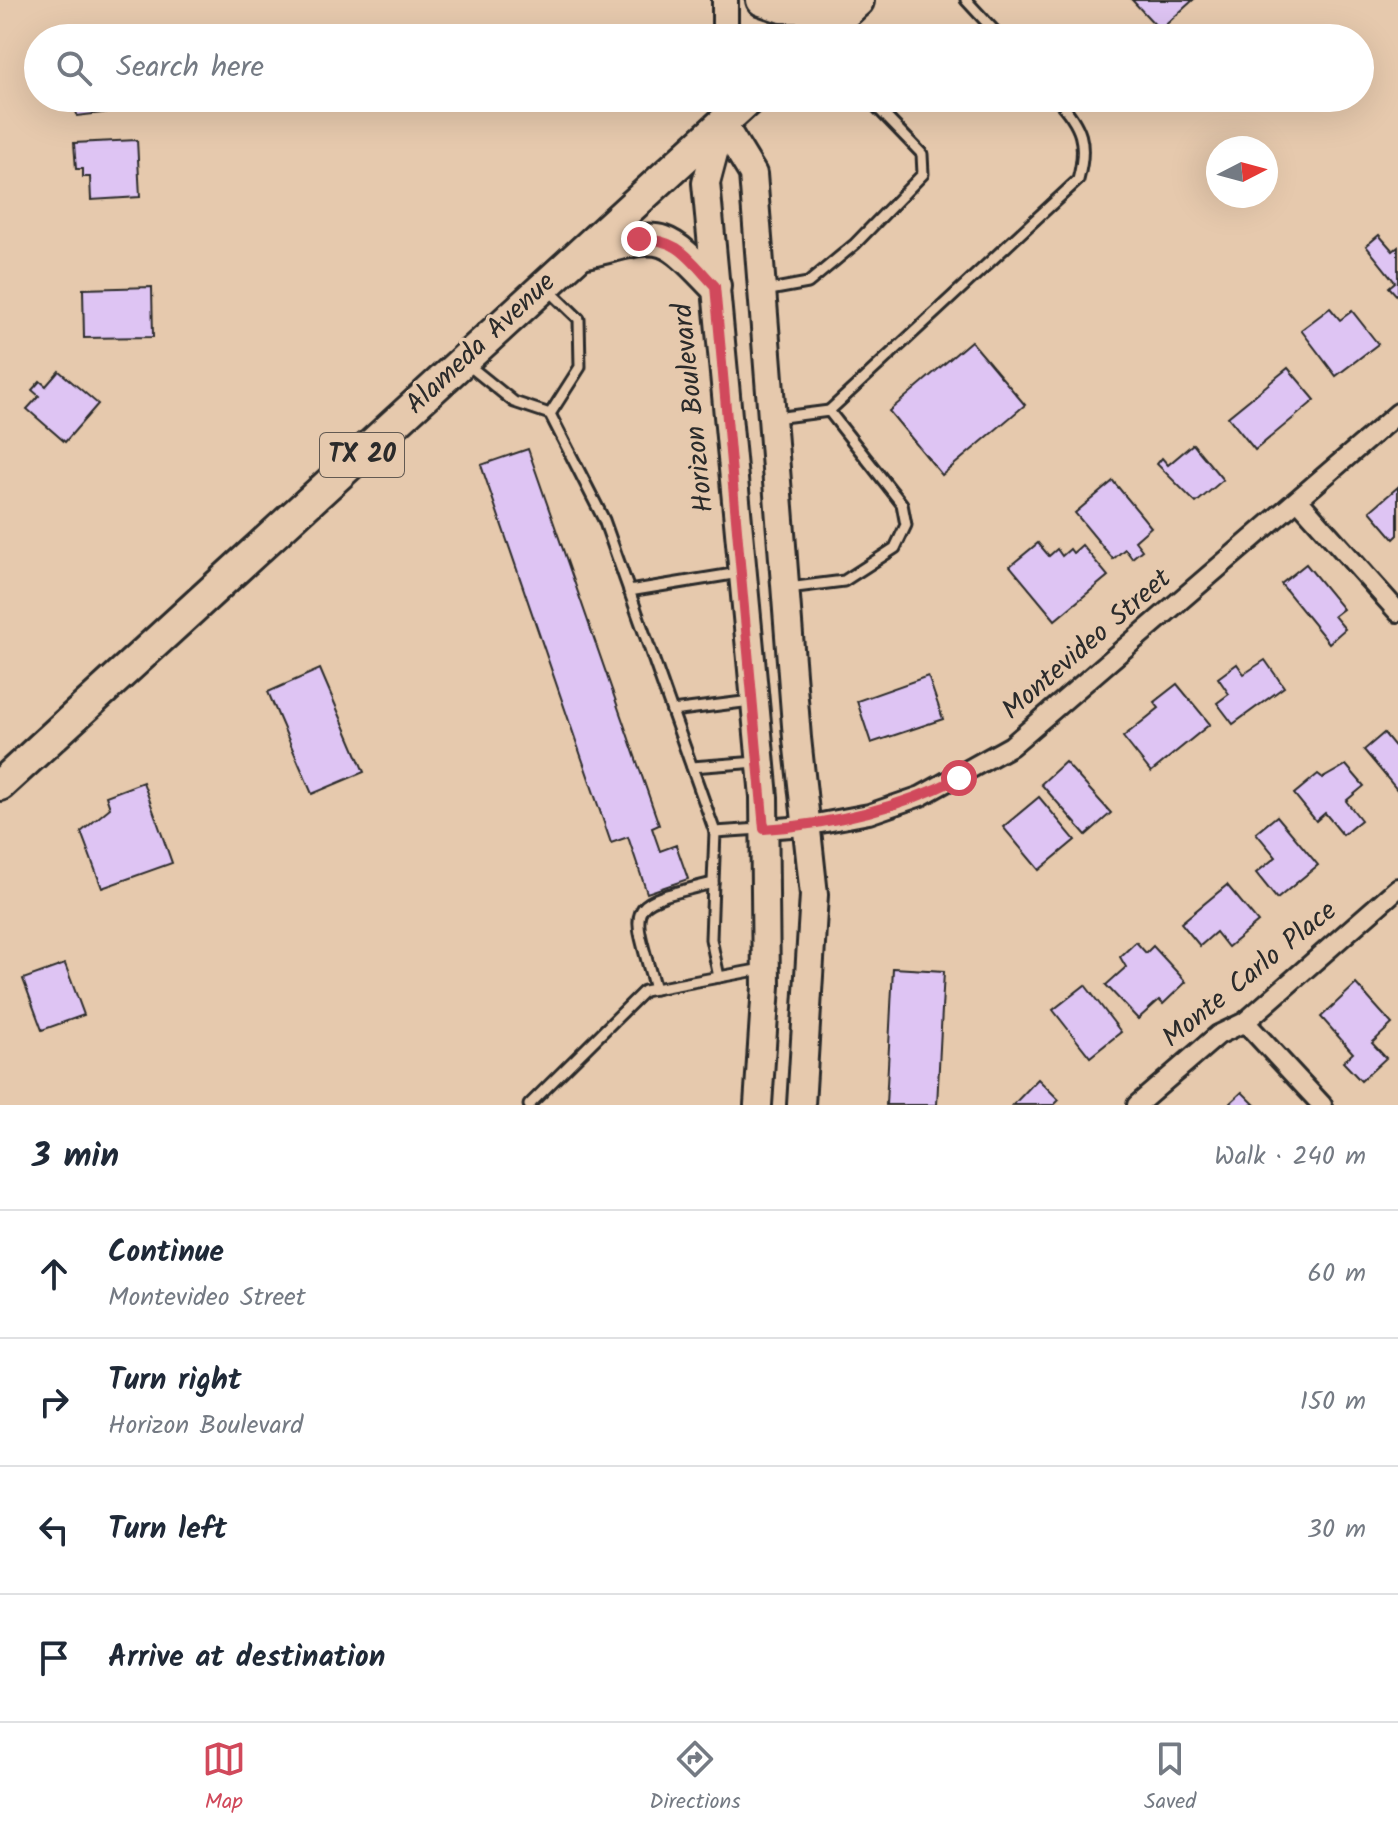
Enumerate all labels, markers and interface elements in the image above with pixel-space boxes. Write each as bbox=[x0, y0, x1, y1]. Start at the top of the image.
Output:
search box bbox=[24, 24, 1374, 112]
text: Search here bbox=[116, 44, 264, 92]
icon: search bbox=[52, 46, 96, 90]
north arrow bbox=[1206, 136, 1278, 208]
route end bbox=[621, 221, 657, 257]
street label: Alameda Avenue bbox=[395, 262, 567, 426]
street label: Horizon Boulevard bbox=[661, 300, 727, 515]
road number: TX 20 bbox=[320, 433, 404, 477]
street label: Montevideo Street bbox=[992, 557, 1183, 732]
route start bbox=[941, 760, 977, 796]
street label: Monte Carlo Place bbox=[1152, 890, 1348, 1060]
text: 3 min bbox=[32, 1130, 119, 1184]
text: Walk · 240 m bbox=[1214, 1136, 1366, 1178]
text: Continue bbox=[108, 1229, 224, 1277]
icon: ahead bbox=[32, 1252, 76, 1296]
text: 60 m bbox=[1307, 1253, 1366, 1295]
text: Montevideo Street bbox=[108, 1277, 306, 1319]
text: Turn right bbox=[108, 1357, 241, 1405]
icon: right bbox=[32, 1380, 76, 1424]
text: 150 m bbox=[1300, 1381, 1366, 1423]
text: Horizon Boulevard bbox=[108, 1405, 303, 1447]
text: Turn left bbox=[108, 1506, 227, 1554]
icon: left bbox=[32, 1508, 76, 1552]
text: 30 m bbox=[1307, 1509, 1366, 1551]
text: Arrive at destination bbox=[108, 1634, 385, 1682]
icon: arrive bbox=[32, 1636, 76, 1680]
tab: Map bbox=[202, 1737, 246, 1820]
tab: Directions bbox=[649, 1737, 741, 1820]
tab: Saved bbox=[1144, 1737, 1196, 1820]

